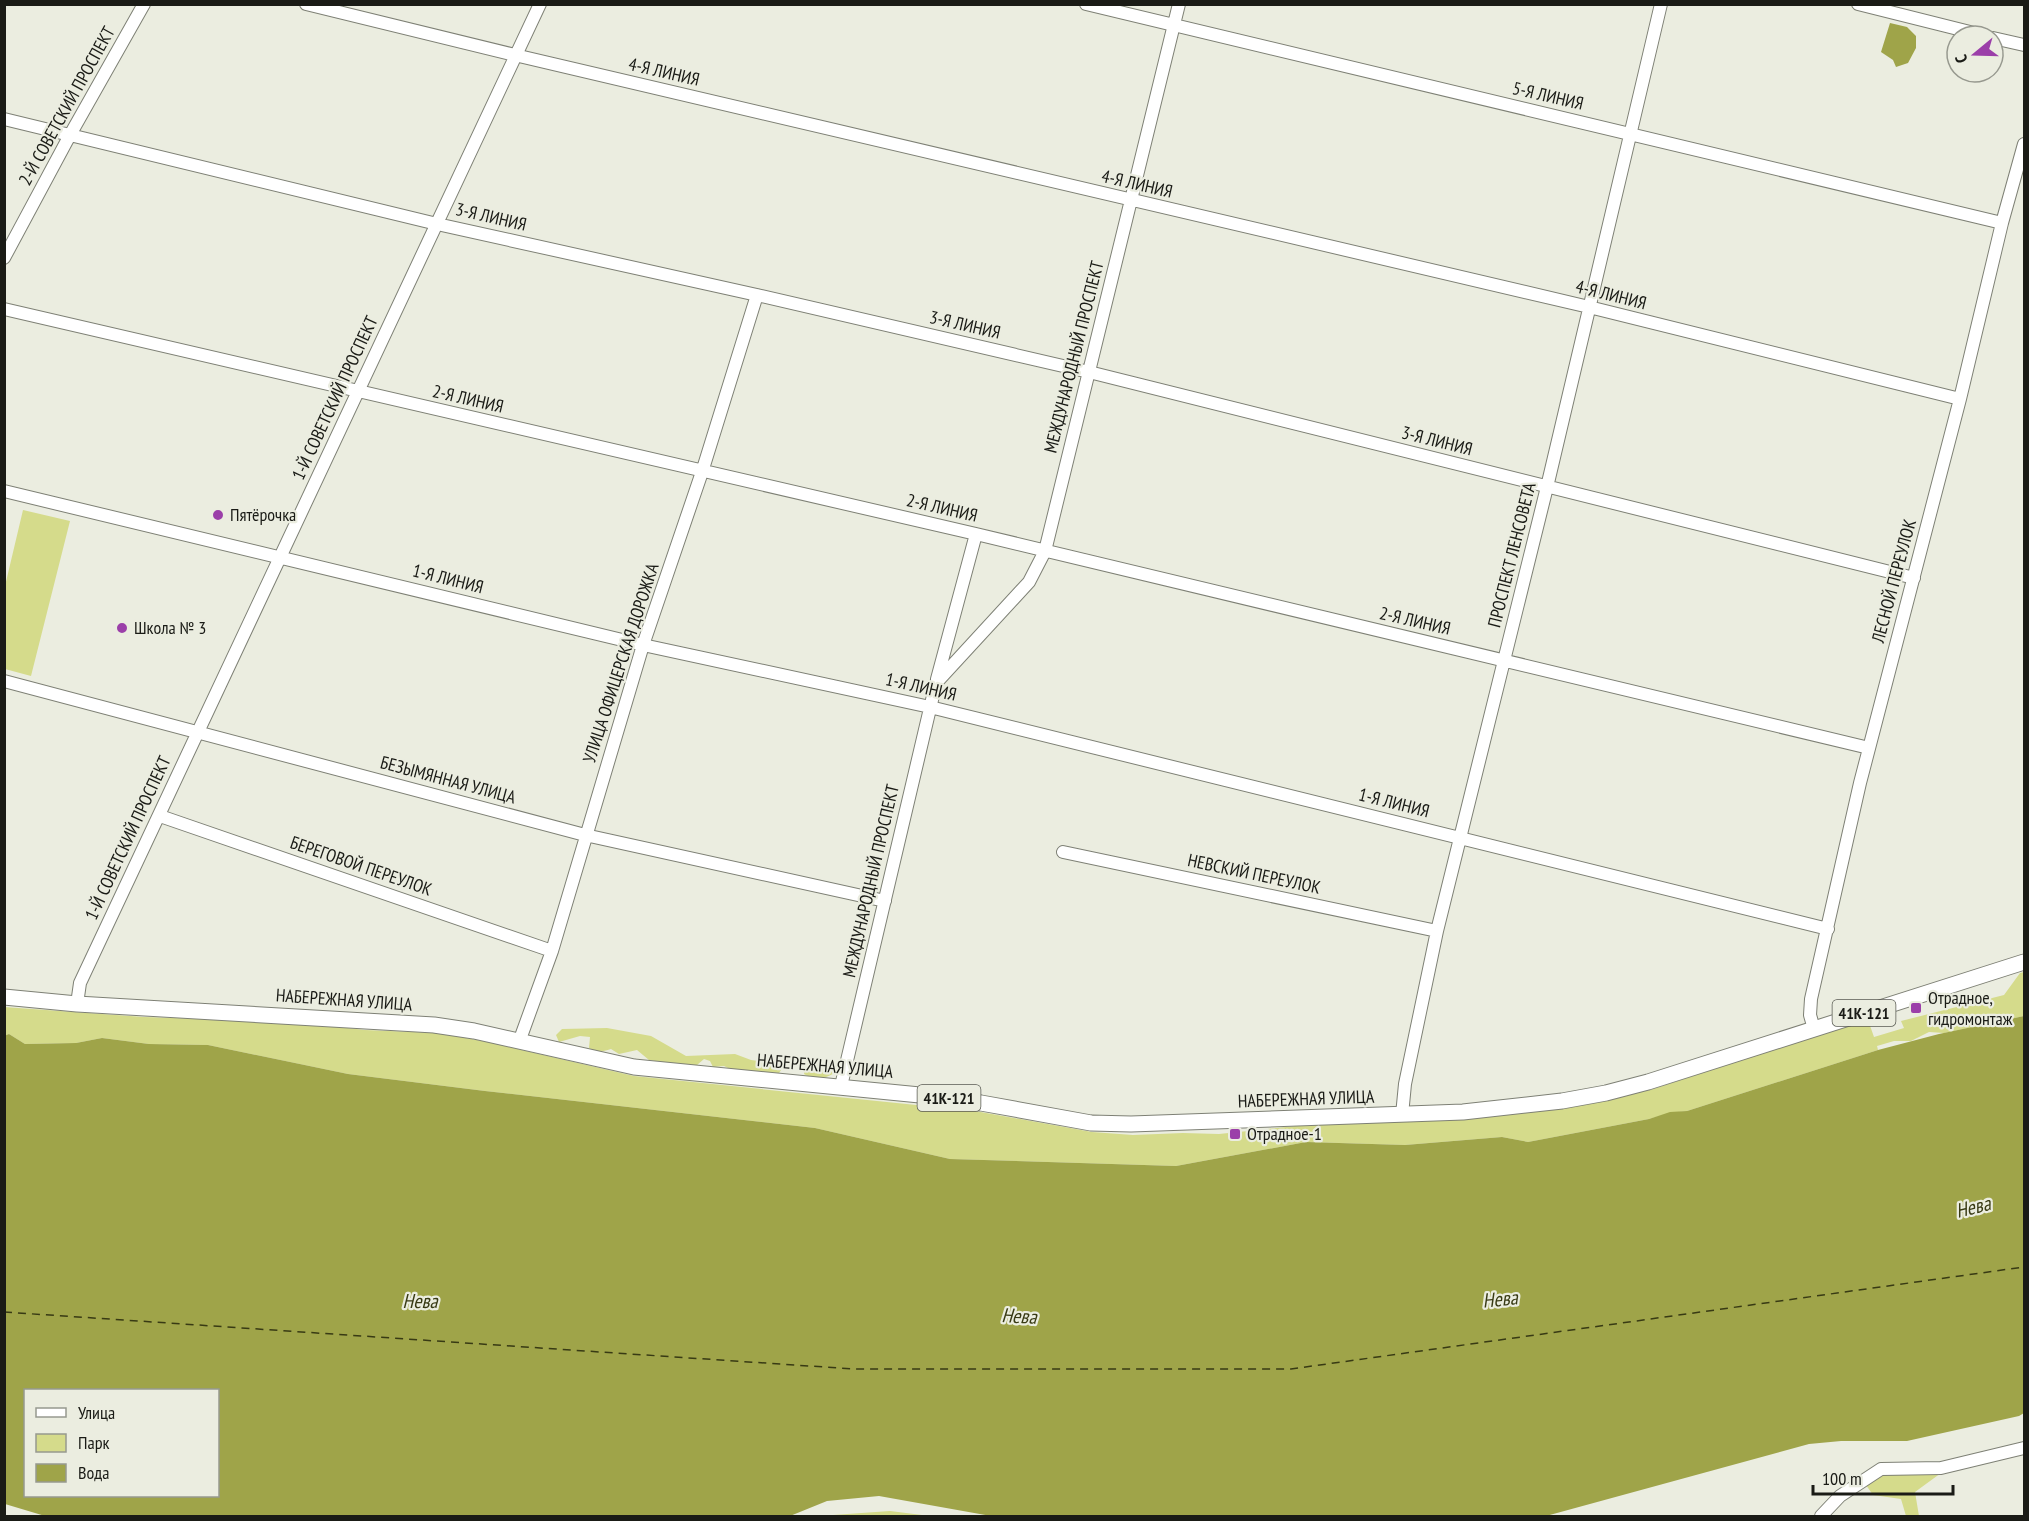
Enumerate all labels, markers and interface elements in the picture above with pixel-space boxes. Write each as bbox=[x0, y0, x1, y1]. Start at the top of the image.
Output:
street label: 2-Й СОВЕТСКИЙ ПРОСПЕКТ bbox=[13, 22, 120, 189]
north arrow bbox=[1945, 24, 2005, 84]
street label: 4-Я ЛИНИЯ bbox=[626, 52, 702, 91]
text: С bbox=[1950, 52, 1971, 66]
street label: 5-Я ЛИНИЯ bbox=[1510, 76, 1586, 115]
street label: 4-Я ЛИНИЯ bbox=[1099, 164, 1175, 203]
street label: 3-Я ЛИНИЯ bbox=[453, 197, 529, 236]
street label: МЕЖДУНАРОДНЫЙ ПРОСПЕКТ bbox=[1039, 258, 1109, 455]
street label: 4-Я ЛИНИЯ bbox=[1573, 275, 1649, 314]
street label: 3-Я ЛИНИЯ bbox=[927, 305, 1003, 344]
street label: 1-Й СОВЕТСКИЙ ПРОСПЕКТ bbox=[286, 312, 383, 483]
street label: 2-Я ЛИНИЯ bbox=[430, 379, 506, 418]
street label: 3-Я ЛИНИЯ bbox=[1399, 421, 1475, 460]
street label: ПРОСПЕКТ ЛЕНСОВЕТА bbox=[1482, 480, 1541, 630]
street label: 2-Я ЛИНИЯ bbox=[904, 488, 980, 527]
place label: Пятёрочка bbox=[230, 503, 296, 526]
marker: Пятёрочка bbox=[211, 508, 225, 522]
street label: ЛЕСНОЙ ПЕРЕУЛОК bbox=[1866, 516, 1921, 646]
street label: 1-Я ЛИНИЯ bbox=[410, 559, 486, 598]
street label: УЛИЦА ОФИЦЕРСКАЯ ДОРОЖКА bbox=[577, 560, 664, 765]
street label: 2-Я ЛИНИЯ bbox=[1377, 601, 1453, 640]
place label: Школа № 3 bbox=[134, 616, 206, 639]
marker: Школа № 3 bbox=[115, 621, 129, 635]
street label: 1-Я ЛИНИЯ bbox=[883, 667, 959, 706]
street label: БЕЗЫМЯННАЯ УЛИЦА bbox=[378, 750, 519, 809]
street label: 1-Й СОВЕТСКИЙ ПРОСПЕКТ bbox=[79, 752, 176, 923]
street label: МЕЖДУНАРОДНЫЙ ПРОСПЕКТ bbox=[837, 782, 904, 980]
street label: 1-Я ЛИНИЯ bbox=[1356, 783, 1432, 822]
street label: БЕРЕГОВОЙ ПЕРЕУЛОК bbox=[287, 831, 435, 901]
street label: НЕВСКИЙ ПЕРЕУЛОК bbox=[1186, 848, 1323, 899]
street label: НАБЕРЕЖНАЯ УЛИЦА bbox=[275, 983, 413, 1016]
place label: Отрадное, гидромонтаж bbox=[1928, 986, 2013, 1030]
road number: 41К-121 bbox=[1832, 1000, 1896, 1026]
marker: Отрадное, гидромонтаж bbox=[1909, 1001, 1923, 1015]
street label: НАБЕРЕЖНАЯ УЛИЦА bbox=[756, 1048, 895, 1083]
road number: 41К-121 bbox=[918, 1085, 980, 1111]
street label: НАБЕРЕЖНАЯ УЛИЦА bbox=[1237, 1085, 1375, 1112]
place label: Отрадное-1 bbox=[1247, 1122, 1322, 1145]
marker: Отрадное-1 bbox=[1228, 1127, 1242, 1141]
water label: Нева bbox=[1953, 1190, 1994, 1224]
water label: Нева bbox=[1481, 1284, 1520, 1314]
water label: Нева bbox=[402, 1288, 439, 1314]
water label: Нева bbox=[1001, 1302, 1038, 1330]
legend bbox=[24, 1389, 219, 1497]
text: Улица bbox=[78, 1401, 115, 1424]
text: Парк bbox=[78, 1431, 109, 1454]
scale bar bbox=[1813, 1458, 1952, 1496]
text: Вода bbox=[78, 1461, 109, 1484]
text: 100 m bbox=[1822, 1467, 1862, 1490]

